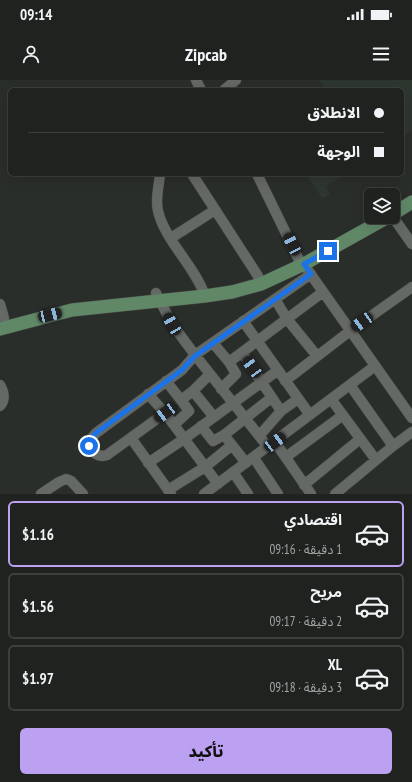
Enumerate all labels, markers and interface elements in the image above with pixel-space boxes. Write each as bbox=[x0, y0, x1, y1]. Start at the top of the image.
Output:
text: 09:14 bbox=[20, 5, 52, 24]
icon: person bbox=[20, 43, 42, 65]
text: Zipcab bbox=[185, 43, 227, 66]
icon: menu bbox=[370, 43, 392, 65]
text: الانطلاق bbox=[308, 103, 360, 122]
text: الوجهة bbox=[317, 142, 360, 161]
map controls bbox=[364, 188, 400, 224]
button: layers bbox=[364, 188, 400, 224]
car bbox=[281, 231, 303, 257]
route end bbox=[319, 242, 337, 260]
car bbox=[37, 306, 63, 324]
car bbox=[349, 310, 375, 334]
car bbox=[161, 311, 183, 337]
car bbox=[240, 354, 264, 380]
car bbox=[152, 401, 178, 425]
car bbox=[262, 430, 288, 454]
route start bbox=[80, 437, 98, 455]
text: اقتصادي bbox=[284, 510, 342, 529]
icon: car bbox=[354, 516, 390, 552]
text: $1.16 bbox=[22, 525, 54, 544]
text: 1 دقيقة · 09:16 bbox=[269, 541, 342, 558]
text: مريح bbox=[310, 582, 342, 601]
icon: car bbox=[354, 588, 390, 624]
text: $1.56 bbox=[22, 597, 54, 616]
text: 2 دقيقة · 09:17 bbox=[269, 613, 342, 630]
text: XL bbox=[328, 655, 342, 674]
icon: car bbox=[354, 660, 390, 696]
text: $1.97 bbox=[22, 669, 54, 688]
text: 3 دقيقة · 09:18 bbox=[269, 679, 342, 696]
button: تأكيد bbox=[20, 728, 392, 774]

